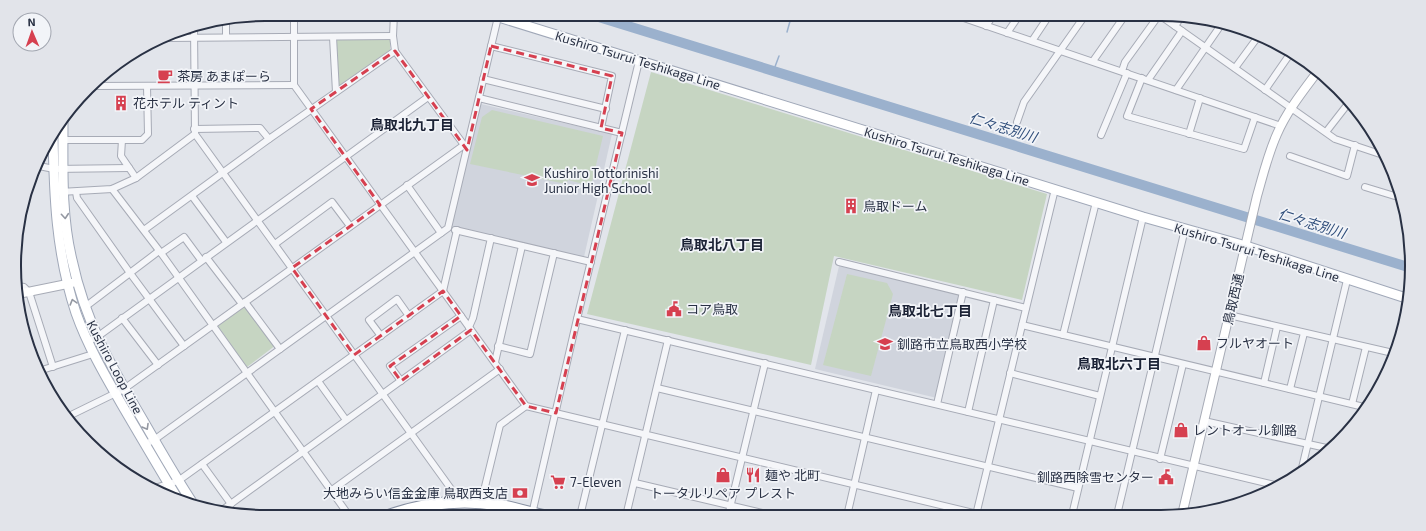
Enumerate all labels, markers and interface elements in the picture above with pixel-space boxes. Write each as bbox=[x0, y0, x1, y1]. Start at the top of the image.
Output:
north arrow bbox=[12, 12, 52, 52]
text: N bbox=[27, 15, 36, 28]
street label: Kushiro Tsurui Teshikaga Line bbox=[553, 27, 723, 93]
cafe icon: 茶房 あまぽーら bbox=[156, 67, 174, 85]
place label: 茶房 あまぽーら bbox=[177, 68, 271, 84]
building icon: 花ホテル ティント bbox=[112, 94, 130, 112]
place label: 花ホテル ティント bbox=[133, 95, 239, 111]
water label: 仁々志別川 bbox=[967, 109, 1041, 146]
district label: 鳥取北九丁目 bbox=[370, 116, 454, 133]
street label: Kushiro Tsurui Teshikaga Line bbox=[862, 123, 1032, 189]
place label: Kushiro Tottorinishi Junior High School bbox=[544, 165, 659, 196]
school or university icon: Kushiro Tottorinishi Junior High School bbox=[523, 171, 541, 189]
building icon: 鳥取ドーム bbox=[842, 197, 860, 215]
place label: 鳥取ドーム bbox=[863, 198, 928, 214]
water label: 仁々志別川 bbox=[1276, 205, 1350, 242]
one-way arrow bbox=[60, 213, 69, 219]
street label: Kushiro Tsurui Teshikaga Line bbox=[1172, 219, 1342, 285]
district label: 鳥取北八丁目 bbox=[680, 236, 764, 253]
street label: 鳥取西通 bbox=[1219, 272, 1247, 326]
one-way arrow bbox=[69, 298, 78, 305]
public building icon: コア鳥取 bbox=[665, 300, 683, 318]
place label: コア鳥取 bbox=[686, 301, 738, 317]
district label: 鳥取北七丁目 bbox=[888, 302, 972, 319]
street label: Kushiro Loop Line bbox=[84, 317, 146, 417]
shop icon: フルヤオート bbox=[1195, 334, 1213, 352]
school or university icon: 釧路市立鳥取西小学校 bbox=[876, 335, 894, 353]
place label: フルヤオート bbox=[1216, 335, 1294, 351]
place label: 釧路市立鳥取西小学校 bbox=[897, 336, 1027, 352]
district label: 鳥取北六丁目 bbox=[1077, 355, 1161, 372]
shop icon: レントオール釧路 bbox=[1172, 421, 1190, 439]
place label: レントオール釧路 bbox=[1193, 422, 1297, 438]
one-way arrow bbox=[142, 423, 149, 430]
shop icon: トータルリペア プレスト bbox=[714, 466, 732, 484]
restaurant icon: 麺や 北町 bbox=[744, 466, 762, 484]
place label: 麺や 北町 bbox=[765, 467, 820, 483]
public building icon: 釧路西除雪センター bbox=[1157, 468, 1175, 486]
place label: 釧路西除雪センター bbox=[1037, 469, 1154, 485]
supermarket icon: 7-Eleven bbox=[549, 473, 567, 491]
place label: 7-Eleven bbox=[570, 474, 622, 490]
bank icon: 大地みらい信金金庫 鳥取西支店 bbox=[511, 484, 529, 502]
place label: 大地みらい信金金庫 鳥取西支店 bbox=[323, 485, 508, 501]
place label: トータルリペア プレスト bbox=[650, 485, 796, 501]

